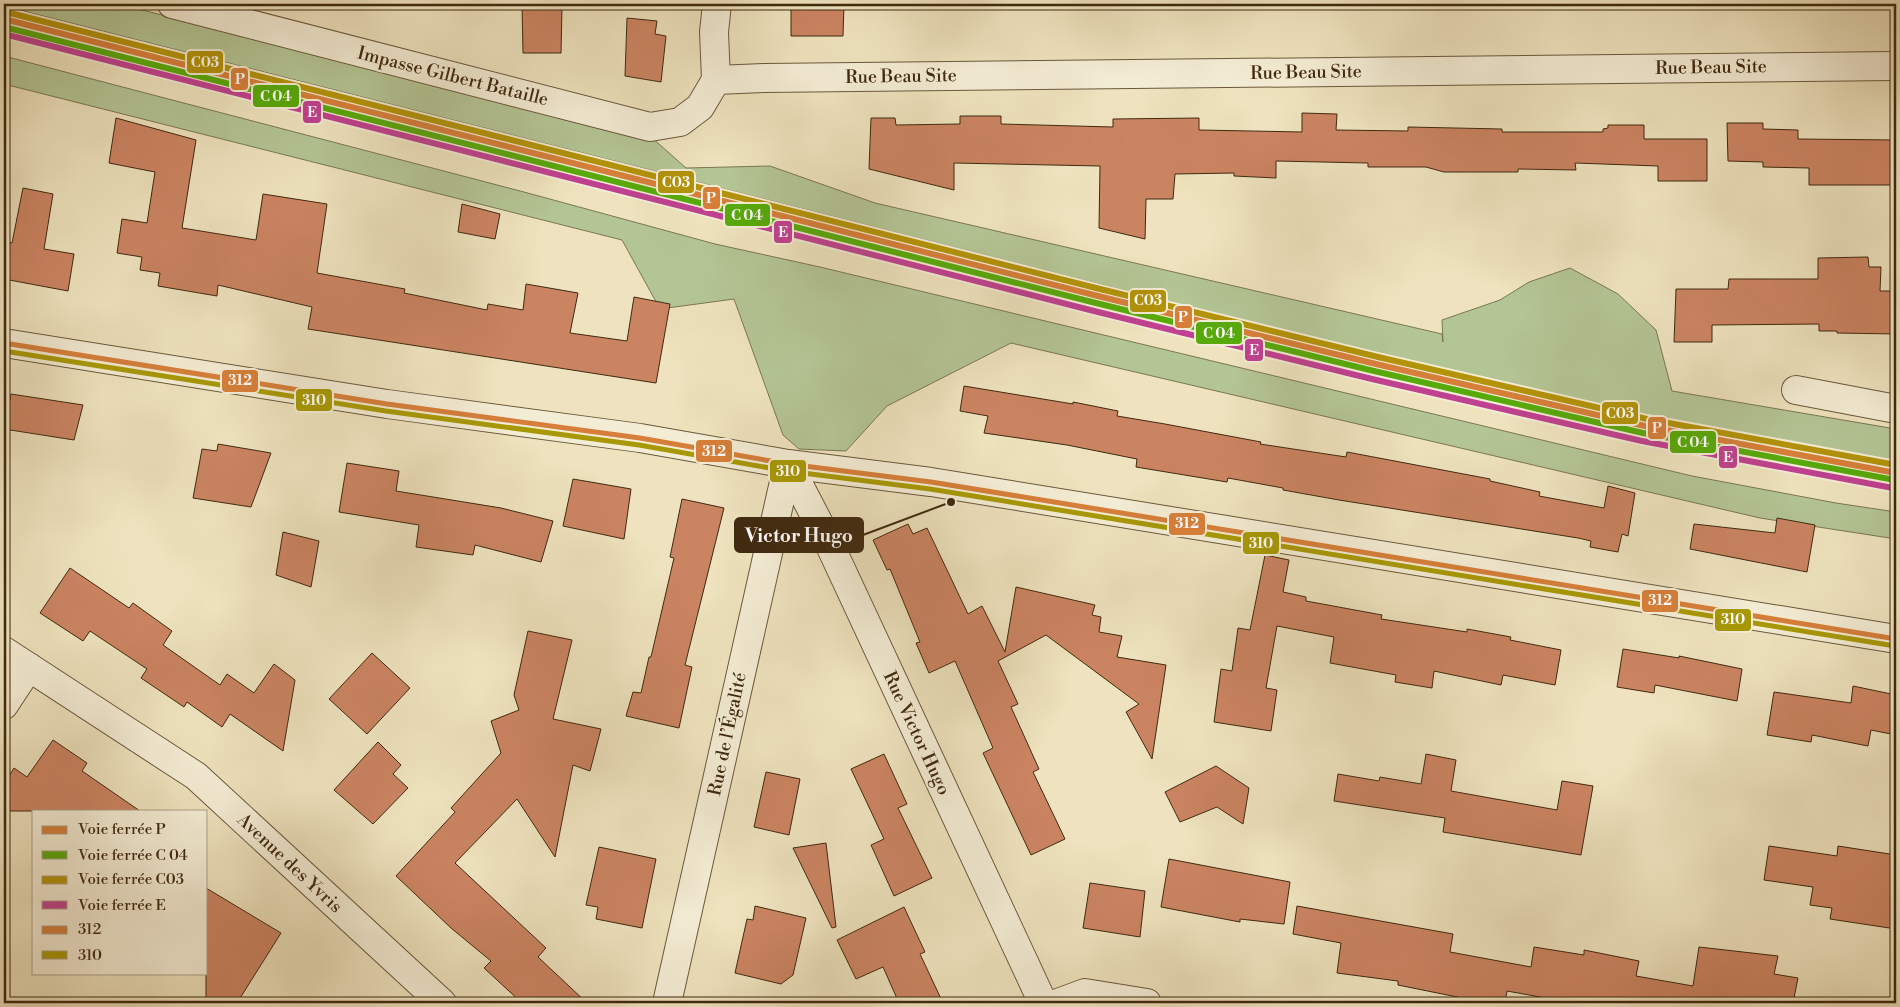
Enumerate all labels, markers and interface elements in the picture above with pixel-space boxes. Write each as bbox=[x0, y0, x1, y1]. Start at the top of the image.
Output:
street label: Impasse Gilbert Bataille bbox=[355, 42, 551, 111]
line badge: C03 bbox=[186, 50, 224, 74]
text: C03 bbox=[191, 54, 219, 72]
street label: Rue Beau Site bbox=[1655, 55, 1767, 80]
street label: Rue Beau Site bbox=[1250, 60, 1362, 85]
street label: Rue Beau Site bbox=[845, 64, 957, 89]
line badge: P bbox=[230, 67, 249, 91]
text: P bbox=[235, 71, 245, 89]
line badge: C 04 bbox=[252, 84, 300, 108]
text: C 04 bbox=[260, 88, 292, 106]
line badge: E bbox=[302, 100, 322, 124]
text: E bbox=[307, 104, 317, 122]
line badge: C03 bbox=[657, 170, 695, 194]
text: C03 bbox=[662, 174, 690, 192]
line badge: P bbox=[702, 186, 721, 210]
text: P bbox=[706, 190, 716, 208]
line badge: C 04 bbox=[724, 203, 771, 227]
text: C 04 bbox=[731, 207, 763, 225]
line badge: E bbox=[773, 220, 793, 244]
text: E bbox=[778, 224, 788, 242]
line badge: C03 bbox=[1129, 289, 1167, 313]
text: C03 bbox=[1134, 292, 1162, 310]
line badge: P bbox=[1174, 305, 1193, 329]
text: P bbox=[1178, 309, 1188, 327]
line badge: C 04 bbox=[1195, 321, 1243, 345]
text: C 04 bbox=[1203, 325, 1235, 343]
line badge: E bbox=[1244, 338, 1264, 362]
text: E bbox=[1249, 342, 1259, 360]
line badge: 312 bbox=[221, 369, 259, 393]
text: 312 bbox=[228, 372, 252, 390]
line badge: 310 bbox=[295, 388, 333, 412]
text: 310 bbox=[302, 392, 326, 410]
line badge: C03 bbox=[1601, 401, 1639, 425]
text: C03 bbox=[1606, 405, 1634, 423]
line badge: P bbox=[1647, 416, 1667, 440]
text: P bbox=[1652, 420, 1662, 438]
line badge: C 04 bbox=[1669, 430, 1717, 454]
text: C 04 bbox=[1677, 434, 1709, 452]
line badge: 312 bbox=[695, 439, 733, 463]
text: 312 bbox=[702, 443, 726, 461]
line badge: E bbox=[1718, 445, 1738, 469]
text: E bbox=[1723, 449, 1733, 467]
line badge: 310 bbox=[769, 459, 807, 483]
text: 310 bbox=[776, 463, 800, 481]
line badge: 312 bbox=[1168, 512, 1206, 536]
text: 312 bbox=[1175, 515, 1199, 533]
callout: Victor Hugo bbox=[735, 518, 863, 552]
text: Victor Hugo bbox=[744, 524, 853, 548]
line badge: 310 bbox=[1242, 531, 1280, 555]
text: 310 bbox=[1249, 535, 1273, 553]
line badge: 312 bbox=[1641, 589, 1679, 613]
text: 312 bbox=[1648, 592, 1672, 610]
line badge: 310 bbox=[1714, 608, 1752, 632]
text: 310 bbox=[1721, 611, 1745, 629]
street label: Rue Victor Hugo bbox=[878, 668, 955, 799]
street label: Rue de l’Égalité bbox=[703, 670, 752, 798]
street label: Avenue des Yvris bbox=[231, 808, 347, 918]
legend bbox=[32, 810, 208, 974]
text: Voie ferrée P bbox=[77, 820, 166, 839]
text: Voie ferrée C 04 bbox=[77, 846, 188, 865]
text: Voie ferrée C03 bbox=[77, 870, 184, 889]
text: Voie ferrée E bbox=[77, 896, 166, 915]
text: 312 bbox=[78, 920, 101, 939]
text: 310 bbox=[78, 946, 102, 965]

